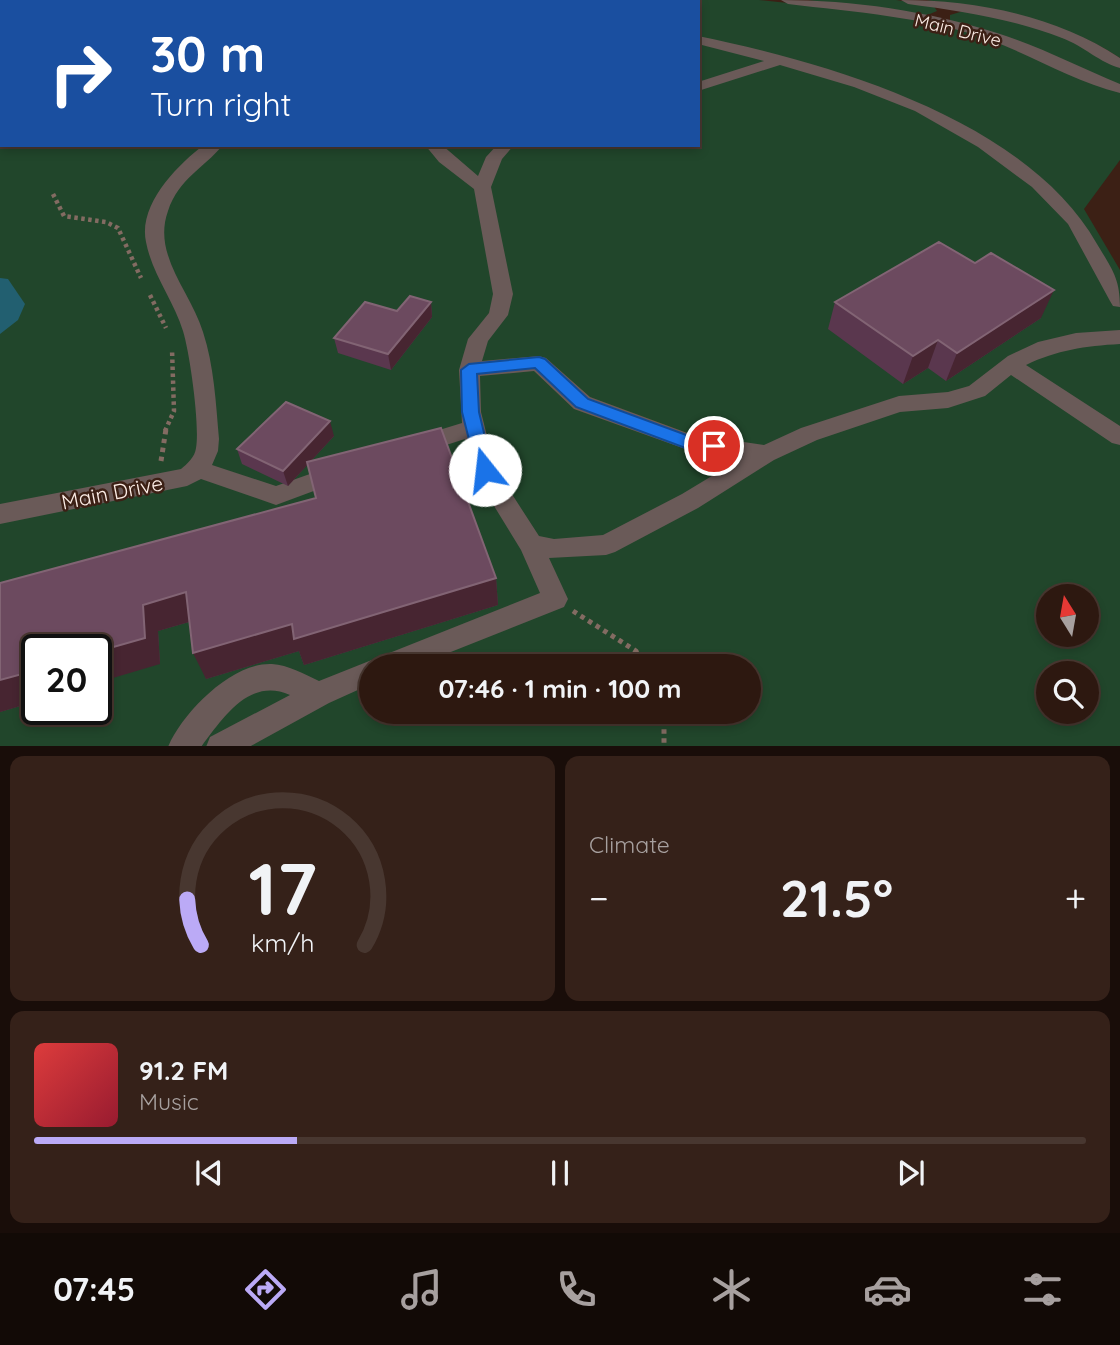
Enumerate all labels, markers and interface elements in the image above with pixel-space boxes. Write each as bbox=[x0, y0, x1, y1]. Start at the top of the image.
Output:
street label: Main Drive bbox=[912, 8, 1004, 52]
text: 30 m bbox=[150, 23, 265, 84]
icon: right bbox=[35, 28, 126, 119]
text: Turn right bbox=[150, 84, 291, 124]
pin bbox=[684, 416, 744, 476]
icon: arrive bbox=[695, 427, 733, 465]
position arrow bbox=[448, 433, 522, 507]
street label: Main Drive bbox=[59, 469, 165, 515]
north arrow bbox=[1036, 584, 1099, 648]
map controls bbox=[1036, 584, 1099, 724]
speed limit sign: 20 bbox=[21, 634, 112, 725]
button: search bbox=[1036, 661, 1099, 724]
text: 07:46 · 1 min · 100 m bbox=[439, 672, 681, 705]
text: Climate bbox=[589, 830, 670, 859]
text: 17 bbox=[248, 842, 317, 933]
text: 21.5° bbox=[780, 865, 893, 930]
text: − bbox=[589, 874, 609, 922]
text: + bbox=[1065, 874, 1086, 922]
text: km/h bbox=[251, 926, 314, 957]
text: 91.2 FM bbox=[139, 1054, 228, 1087]
text: Music bbox=[139, 1087, 199, 1116]
icon: previous bbox=[190, 1154, 228, 1192]
icon: pause bbox=[541, 1154, 579, 1192]
icon: next bbox=[892, 1154, 930, 1192]
icon: directions bbox=[241, 1265, 290, 1314]
icon: music bbox=[397, 1265, 446, 1314]
icon: phone bbox=[552, 1265, 601, 1314]
icon: climate bbox=[707, 1265, 756, 1314]
icon: car bbox=[863, 1265, 912, 1314]
icon: filters bbox=[1018, 1265, 1067, 1314]
text: 07:45 bbox=[53, 1269, 135, 1309]

